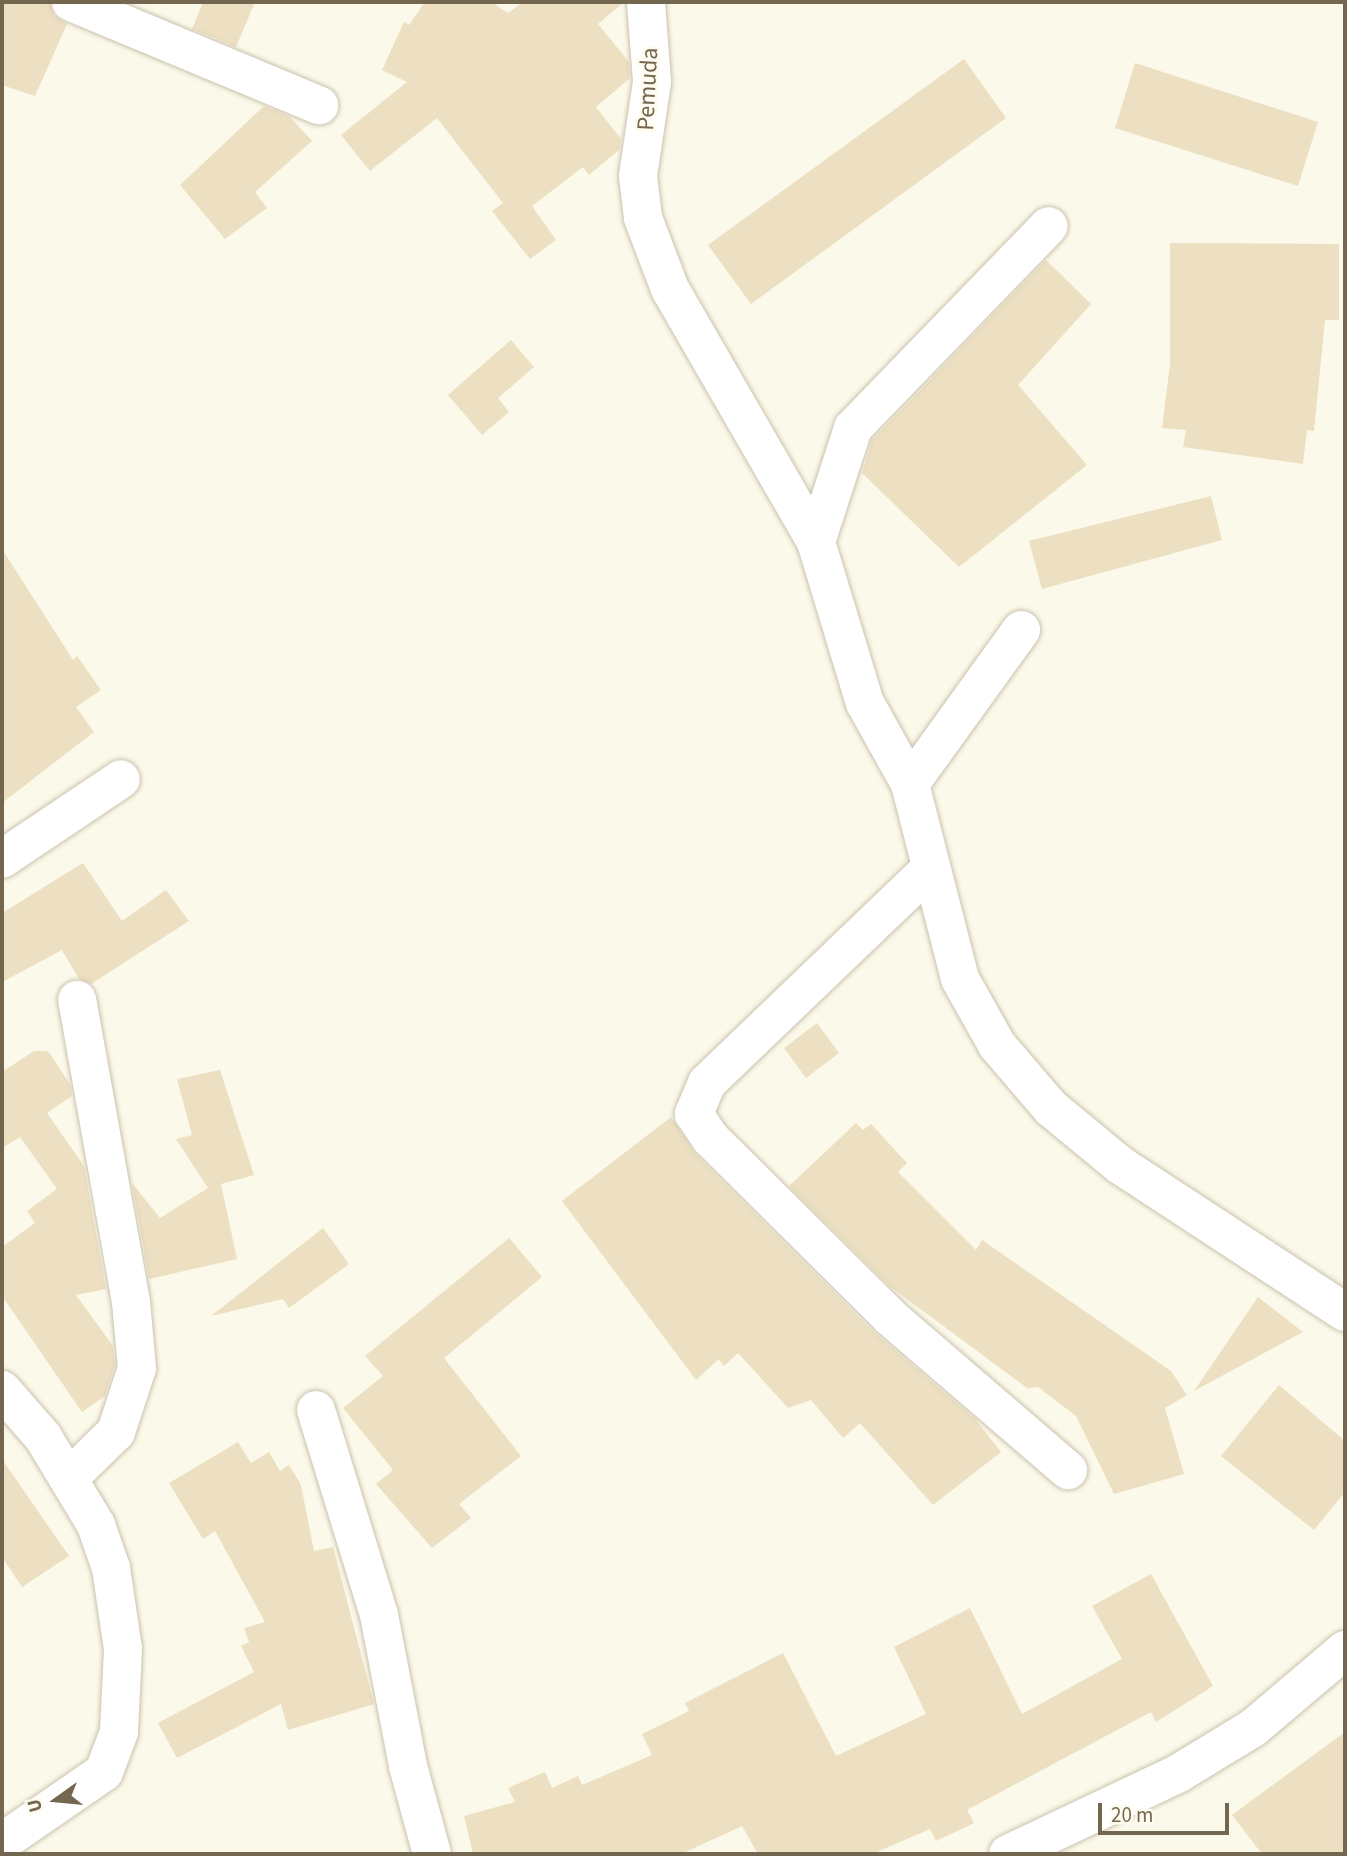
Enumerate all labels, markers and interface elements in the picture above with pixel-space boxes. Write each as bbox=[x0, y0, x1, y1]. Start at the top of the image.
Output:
street label: Pemuda bbox=[631, 47, 665, 131]
north arrow bbox=[21, 1765, 91, 1835]
scale bar bbox=[1102, 1790, 1233, 1834]
text: U bbox=[21, 1796, 50, 1815]
text: 20 m bbox=[1111, 1800, 1153, 1830]

